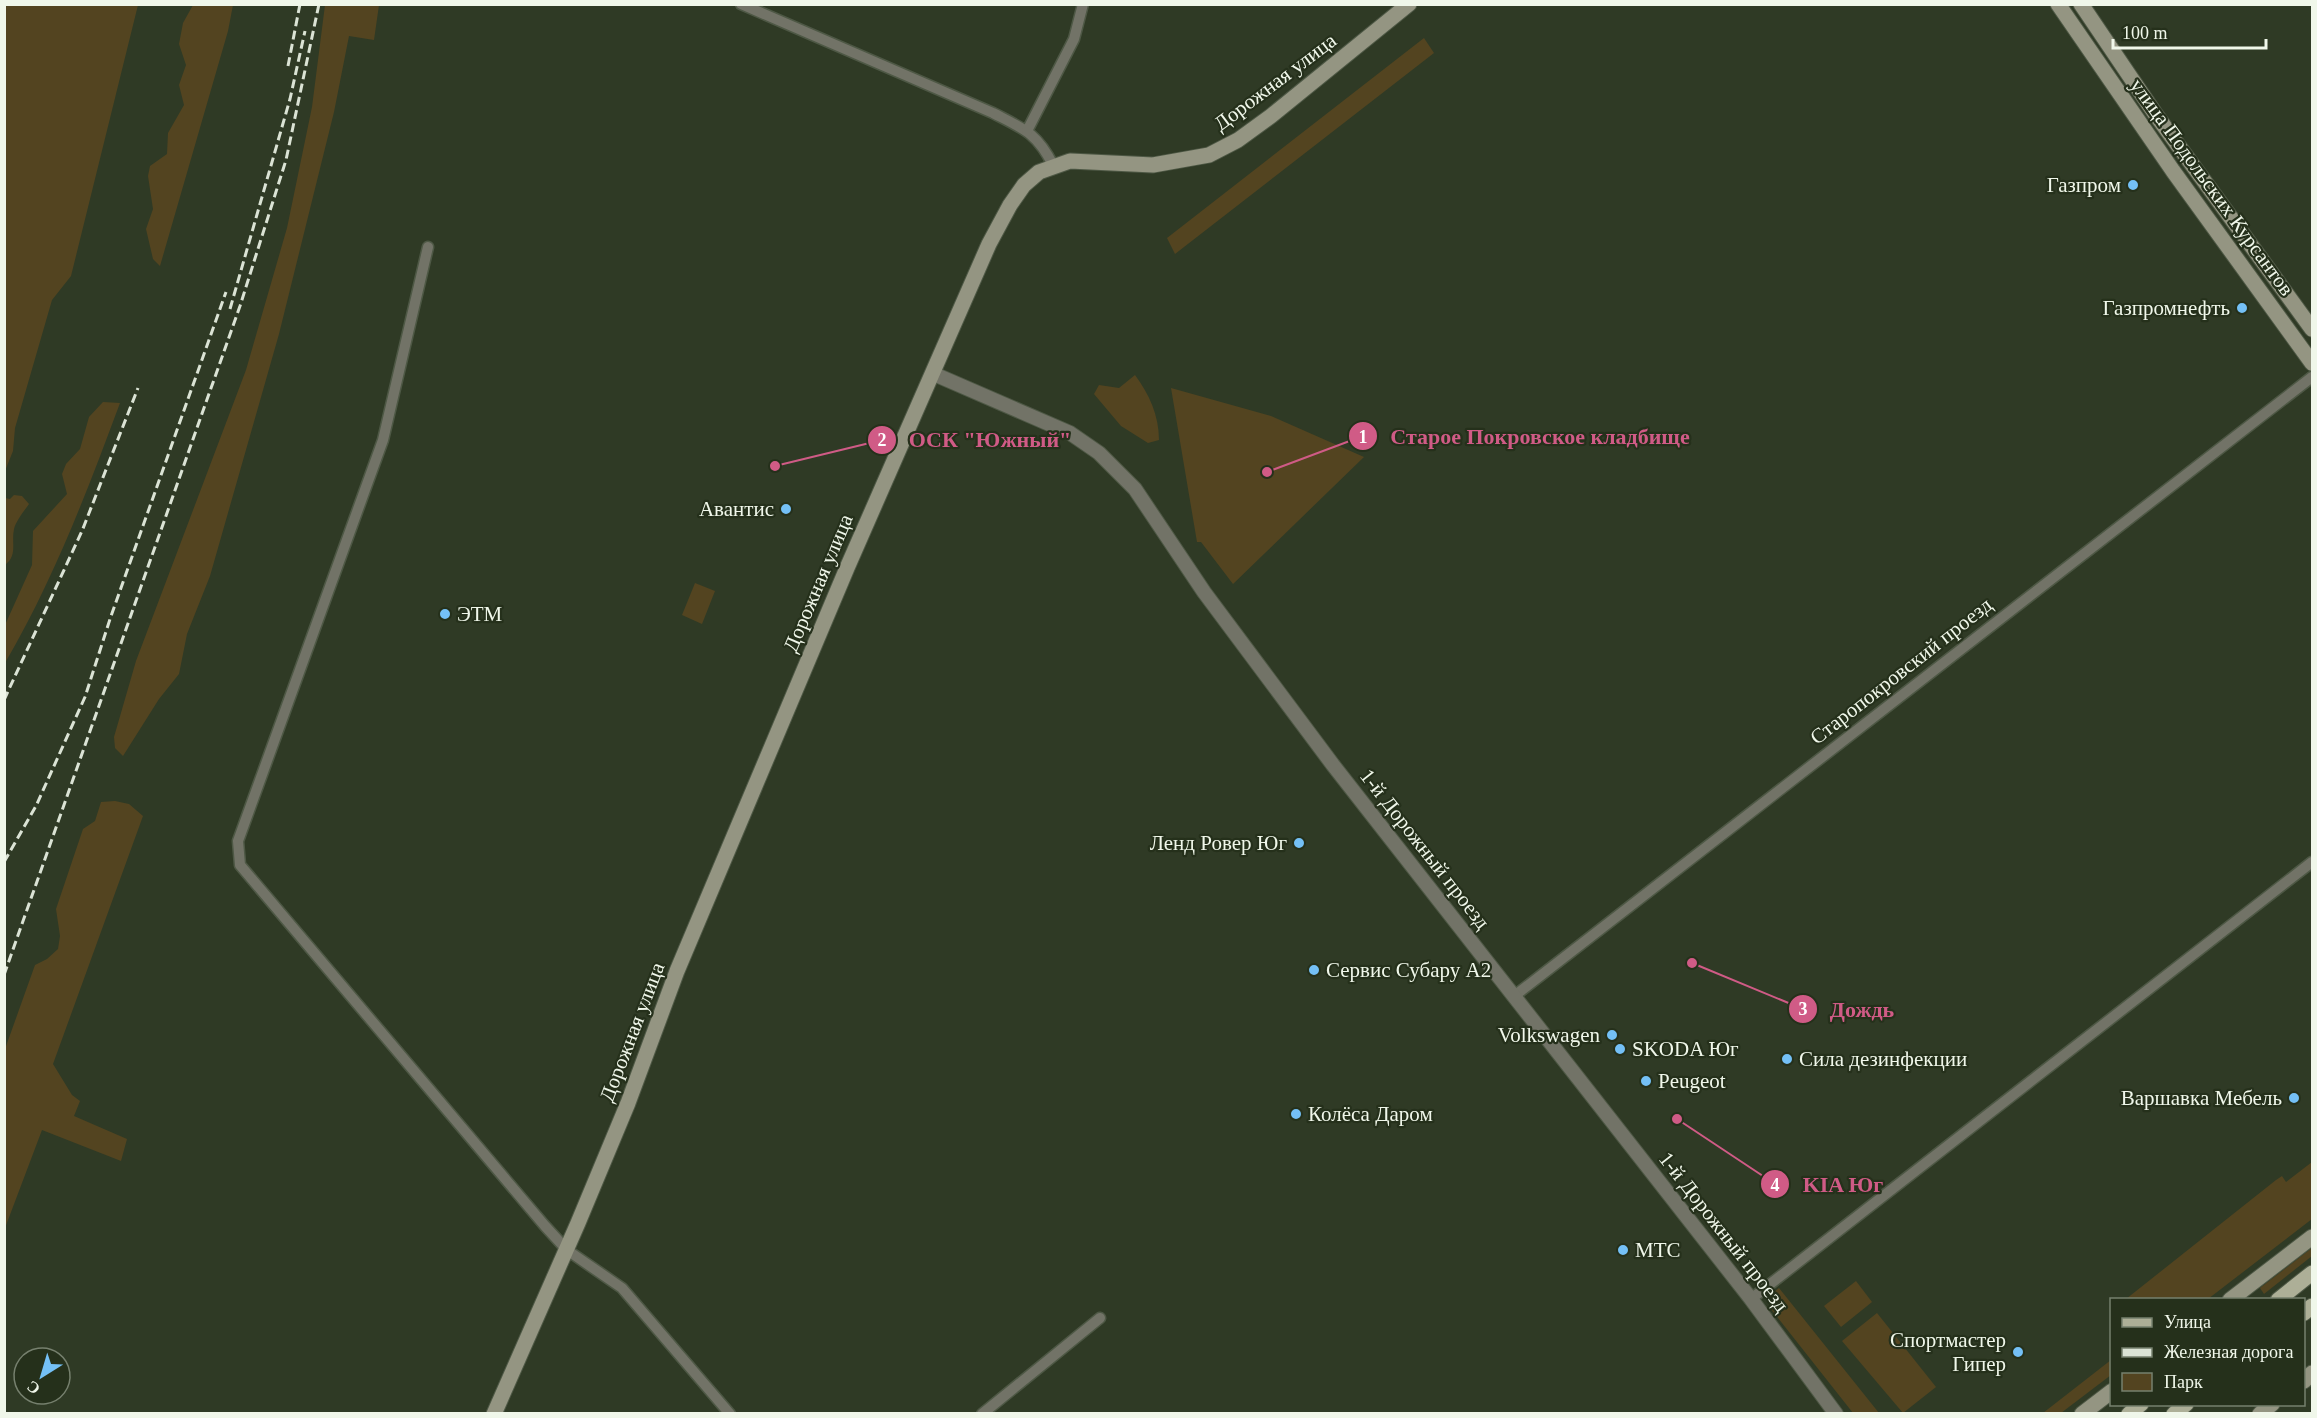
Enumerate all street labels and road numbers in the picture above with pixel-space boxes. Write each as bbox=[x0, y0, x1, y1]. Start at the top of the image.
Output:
street label: Дорожная улица bbox=[1209, 28, 1342, 136]
street label: улица Подольских Курсантов bbox=[2125, 74, 2299, 300]
street label: Дорожная улица bbox=[778, 510, 858, 655]
street label: Старопокровский проезд bbox=[1805, 592, 1997, 749]
street label: 1-й Дорожный проезд bbox=[1355, 764, 1495, 934]
street label: Дорожная улица bbox=[594, 958, 670, 1105]
street label: 1-й Дорожный проезд bbox=[1654, 1147, 1794, 1317]

